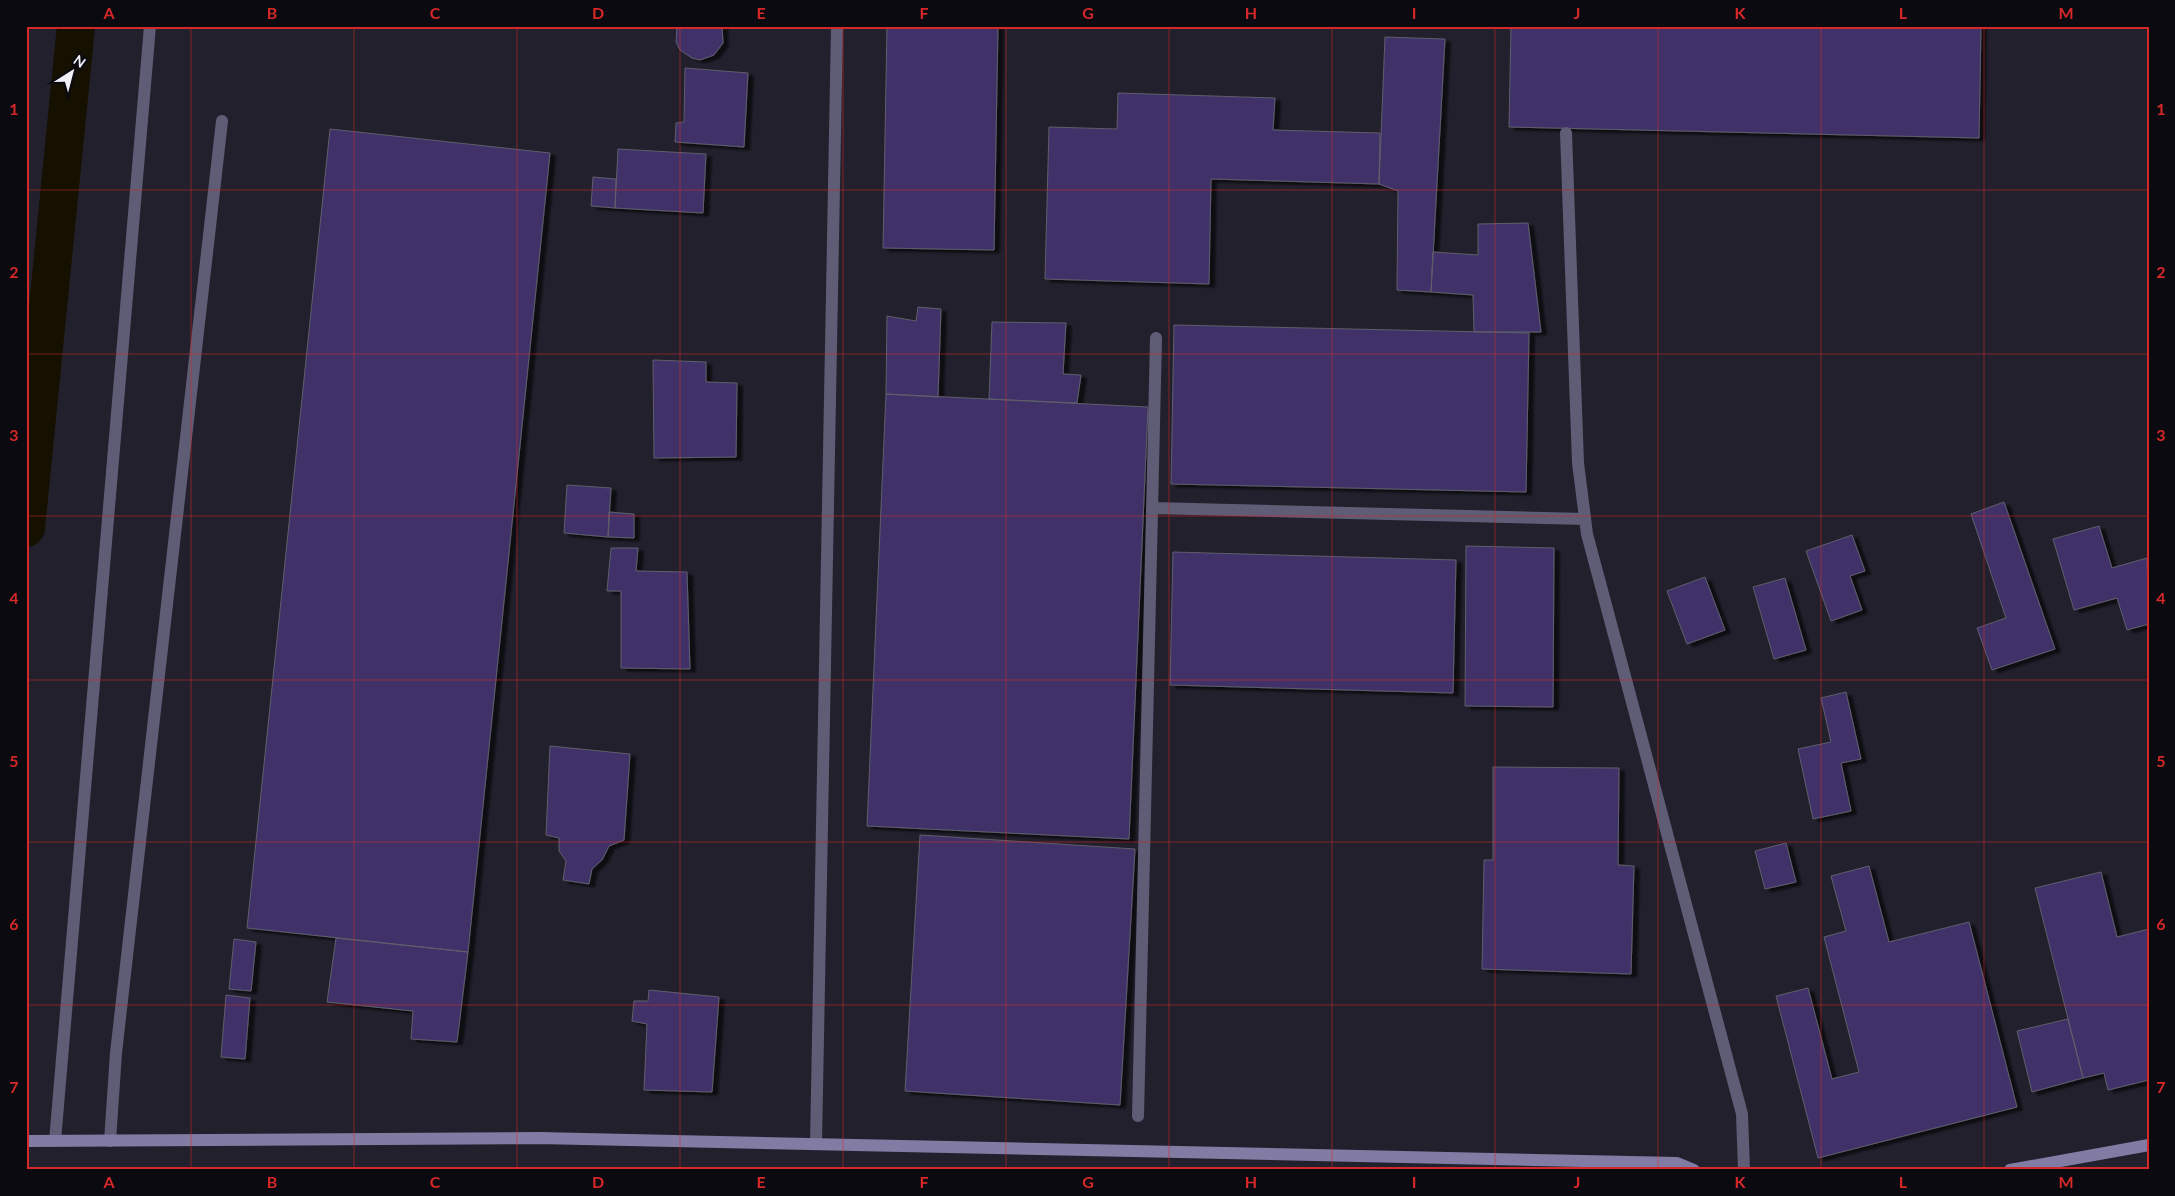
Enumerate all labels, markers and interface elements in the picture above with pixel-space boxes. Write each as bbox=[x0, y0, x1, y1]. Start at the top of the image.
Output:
text: A bbox=[102, 3, 115, 22]
text: B bbox=[267, 3, 277, 22]
text: C bbox=[430, 3, 441, 22]
text: D bbox=[592, 3, 604, 22]
text: E bbox=[756, 3, 766, 22]
text: F bbox=[919, 3, 929, 22]
text: G bbox=[1082, 3, 1094, 22]
text: H bbox=[1245, 3, 1257, 22]
text: I bbox=[1412, 3, 1416, 22]
text: J bbox=[1574, 3, 1580, 22]
text: K bbox=[1735, 3, 1747, 22]
text: L bbox=[1899, 3, 1908, 22]
text: M bbox=[2058, 3, 2074, 22]
north arrow bbox=[48, 48, 98, 98]
text: N bbox=[71, 51, 89, 71]
text: 1 bbox=[9, 99, 19, 118]
text: 1 bbox=[2156, 99, 2166, 118]
text: 2 bbox=[9, 262, 19, 281]
text: 2 bbox=[2156, 262, 2166, 281]
text: 3 bbox=[9, 425, 19, 444]
text: 3 bbox=[2156, 425, 2166, 444]
text: 4 bbox=[9, 588, 19, 607]
text: 4 bbox=[2156, 588, 2166, 607]
text: 5 bbox=[9, 751, 19, 770]
text: 5 bbox=[2156, 751, 2166, 770]
text: 6 bbox=[9, 914, 19, 933]
text: 6 bbox=[2156, 914, 2166, 933]
text: 7 bbox=[9, 1077, 19, 1096]
text: 7 bbox=[2156, 1077, 2166, 1096]
text: A bbox=[102, 1172, 115, 1191]
text: B bbox=[267, 1172, 277, 1191]
text: C bbox=[430, 1172, 441, 1191]
text: D bbox=[592, 1172, 604, 1191]
text: E bbox=[756, 1172, 766, 1191]
text: F bbox=[919, 1172, 929, 1191]
text: G bbox=[1082, 1172, 1094, 1191]
text: H bbox=[1245, 1172, 1257, 1191]
text: I bbox=[1412, 1172, 1416, 1191]
text: J bbox=[1574, 1172, 1580, 1191]
text: K bbox=[1735, 1172, 1747, 1191]
text: L bbox=[1899, 1172, 1908, 1191]
text: M bbox=[2058, 1172, 2074, 1191]

